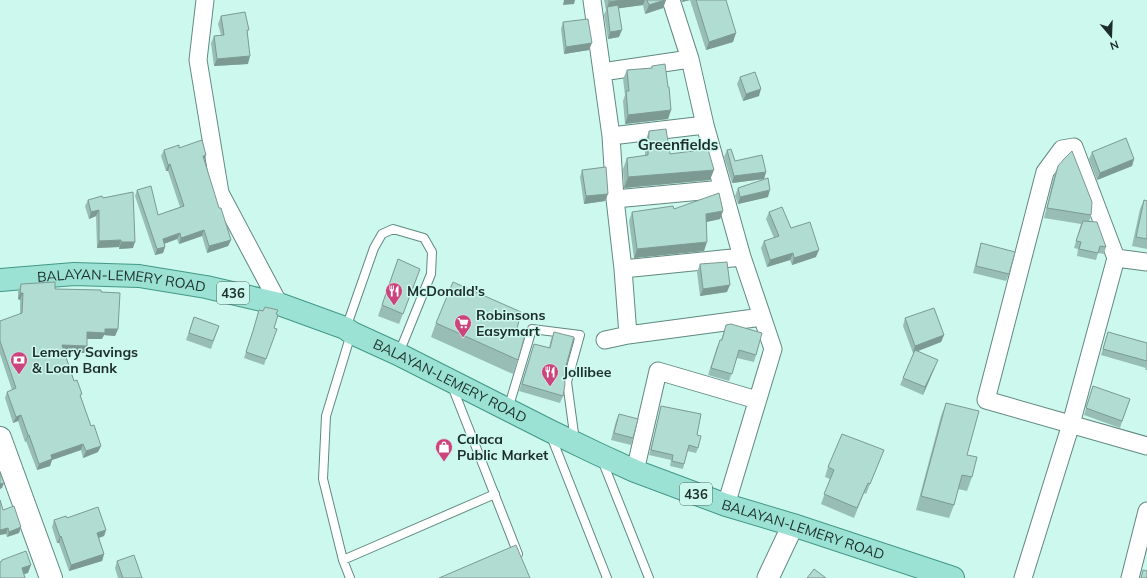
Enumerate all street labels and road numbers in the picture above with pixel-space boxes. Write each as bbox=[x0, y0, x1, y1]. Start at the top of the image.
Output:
street label: BALAYAN-LEMERY ROAD bbox=[36, 265, 207, 296]
road number: 436 bbox=[217, 282, 249, 304]
street label: BALAYAN-LEMERY ROAD bbox=[370, 335, 530, 427]
road number: 436 bbox=[680, 483, 712, 505]
street label: BALAYAN-LEMERY ROAD bbox=[720, 495, 887, 564]

